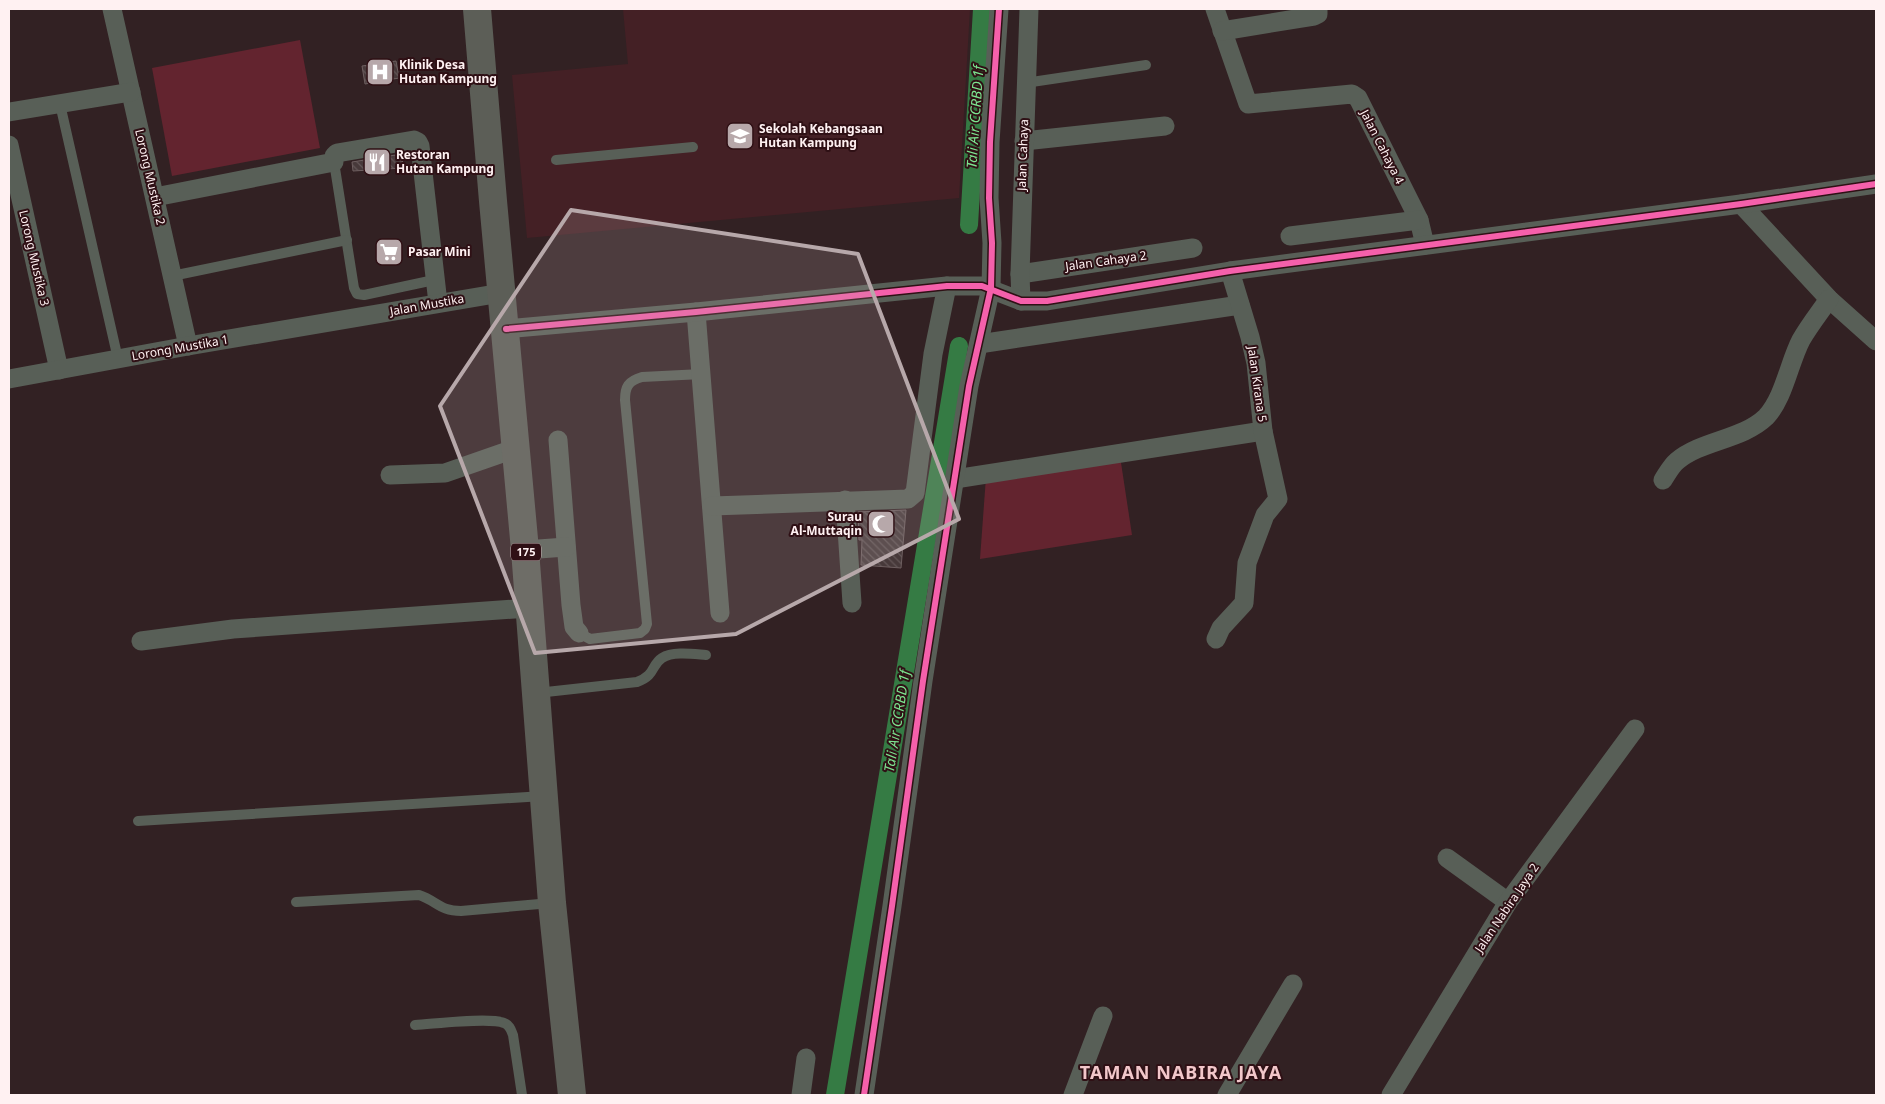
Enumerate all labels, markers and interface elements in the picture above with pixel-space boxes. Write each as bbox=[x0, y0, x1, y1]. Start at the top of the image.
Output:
place label: Klinik Desa Hutan Kampung bbox=[399, 56, 497, 87]
hospital icon: Klinik Desa Hutan Kampung bbox=[365, 57, 395, 87]
water label: Tali Air CCRBD 1f bbox=[961, 62, 988, 169]
street label: Jalan Cahaya 4 bbox=[1356, 106, 1409, 187]
street label: Jalan Cahaya bbox=[1013, 119, 1032, 192]
place label: Sekolah Kebangsaan Hutan Kampung bbox=[759, 120, 883, 151]
school or university icon: Sekolah Kebangsaan Hutan Kampung bbox=[725, 121, 755, 151]
street label: Lorong Mustika 2 bbox=[131, 127, 170, 227]
place label: Restoran Hutan Kampung bbox=[396, 146, 494, 177]
restaurant icon: Restoran Hutan Kampung bbox=[362, 147, 392, 177]
street label: Lorong Mustika 3 bbox=[15, 208, 54, 308]
supermarket icon: Pasar Mini bbox=[374, 237, 404, 267]
place label: Pasar Mini bbox=[408, 243, 471, 260]
street label: Jalan Cahaya 2 bbox=[1063, 246, 1148, 275]
street label: Jalan Mustika bbox=[388, 290, 465, 320]
street label: Lorong Mustika 1 bbox=[130, 331, 230, 364]
street label: Jalan Kirana 5 bbox=[1244, 344, 1271, 423]
place label: Surau Al-Muttaqin bbox=[791, 508, 862, 539]
mosque icon: Surau Al-Muttaqin bbox=[866, 509, 896, 539]
road number: 175 bbox=[511, 544, 541, 560]
water label: Tali Air CCRBD 1f bbox=[879, 666, 914, 773]
street label: Jalan Nabira Jaya 2 bbox=[1470, 860, 1543, 956]
district label: TAMAN NABIRA JAYA bbox=[1080, 1060, 1282, 1084]

